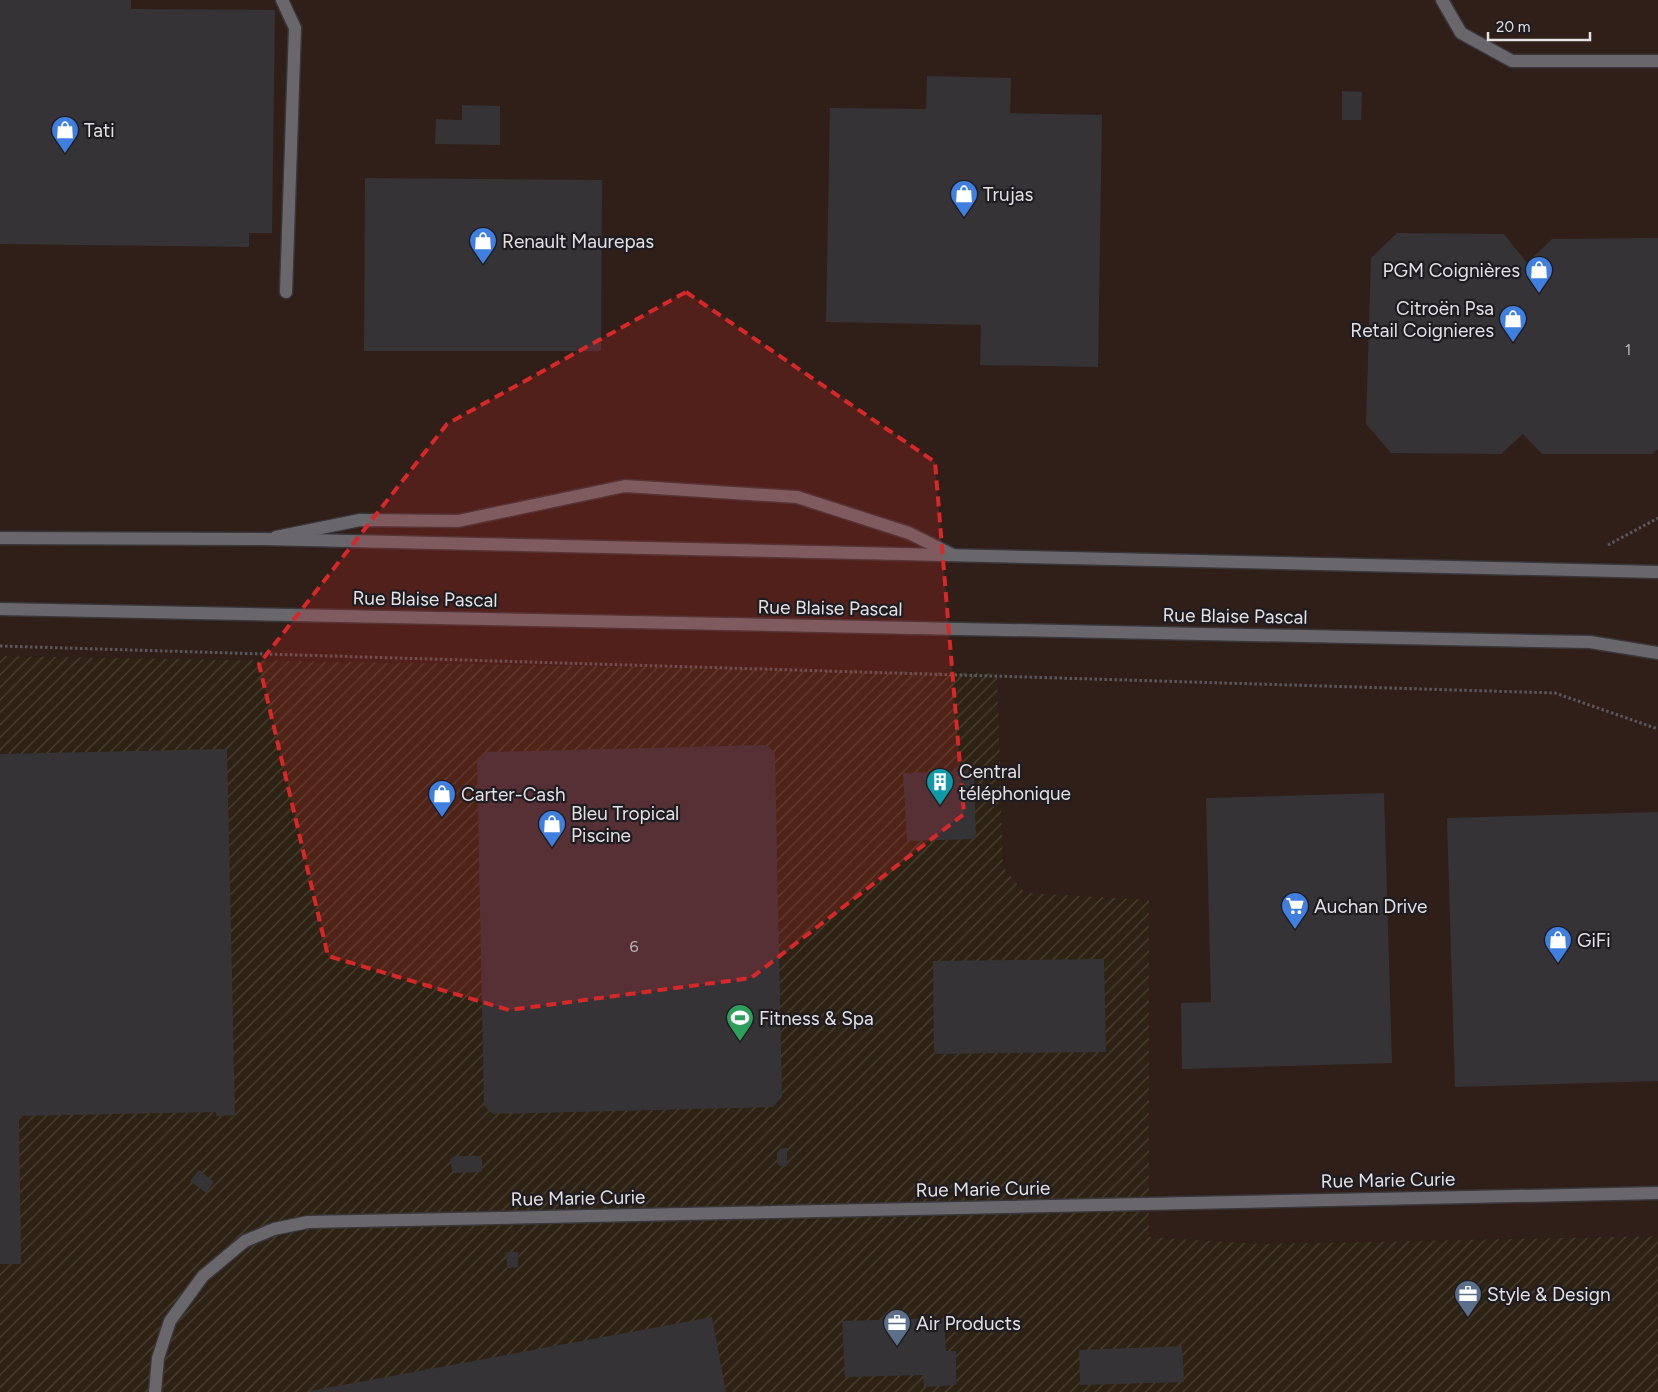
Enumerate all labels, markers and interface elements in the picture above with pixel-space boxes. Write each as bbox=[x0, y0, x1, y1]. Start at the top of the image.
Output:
scale bar bbox=[1488, 10, 1590, 42]
text: 20 m bbox=[1496, 18, 1530, 36]
shop icon: Tati bbox=[50, 115, 80, 154]
place label: Tati bbox=[84, 119, 115, 142]
shop icon: Trujas bbox=[949, 179, 979, 218]
place label: Trujas bbox=[983, 183, 1033, 206]
shop icon: Renault Maurepas bbox=[468, 226, 498, 265]
place label: Renault Maurepas bbox=[502, 230, 654, 253]
shop icon: PGM Coignières bbox=[1524, 255, 1554, 294]
place label: PGM Coignières bbox=[1382, 259, 1520, 282]
place label: Citroën Psa Retail Coignieres bbox=[1350, 297, 1494, 342]
shop icon: Citroën Psa Retail Coignieres bbox=[1498, 304, 1528, 343]
house number: 1 bbox=[1625, 340, 1631, 359]
street label: Rue Blaise Pascal bbox=[352, 586, 498, 612]
street label: Rue Blaise Pascal bbox=[757, 595, 903, 621]
street label: Rue Blaise Pascal bbox=[1162, 603, 1308, 629]
place label: Central téléphonique bbox=[959, 760, 1071, 805]
building icon: Central téléphonique bbox=[925, 767, 955, 806]
shop icon: Carter-Cash bbox=[427, 779, 457, 818]
place label: Carter-Cash bbox=[461, 783, 566, 806]
place label: Bleu Tropical Piscine bbox=[571, 802, 679, 847]
shop icon: Bleu Tropical Piscine bbox=[537, 809, 567, 848]
supermarket icon: Auchan Drive bbox=[1280, 891, 1310, 930]
place label: Auchan Drive bbox=[1314, 895, 1427, 918]
shop icon: GiFi bbox=[1543, 925, 1573, 964]
place label: GiFi bbox=[1577, 929, 1611, 952]
house number: 6 bbox=[629, 937, 639, 956]
sports icon: Fitness & Spa bbox=[725, 1003, 755, 1042]
place label: Fitness & Spa bbox=[759, 1007, 874, 1030]
street label: Rue Marie Curie bbox=[1320, 1167, 1456, 1193]
street label: Rue Marie Curie bbox=[915, 1176, 1051, 1202]
street label: Rue Marie Curie bbox=[510, 1185, 646, 1211]
office icon: Style & Design bbox=[1453, 1279, 1483, 1318]
place label: Style & Design bbox=[1487, 1283, 1610, 1306]
office icon: Air Products bbox=[882, 1308, 912, 1347]
place label: Air Products bbox=[916, 1312, 1021, 1335]

